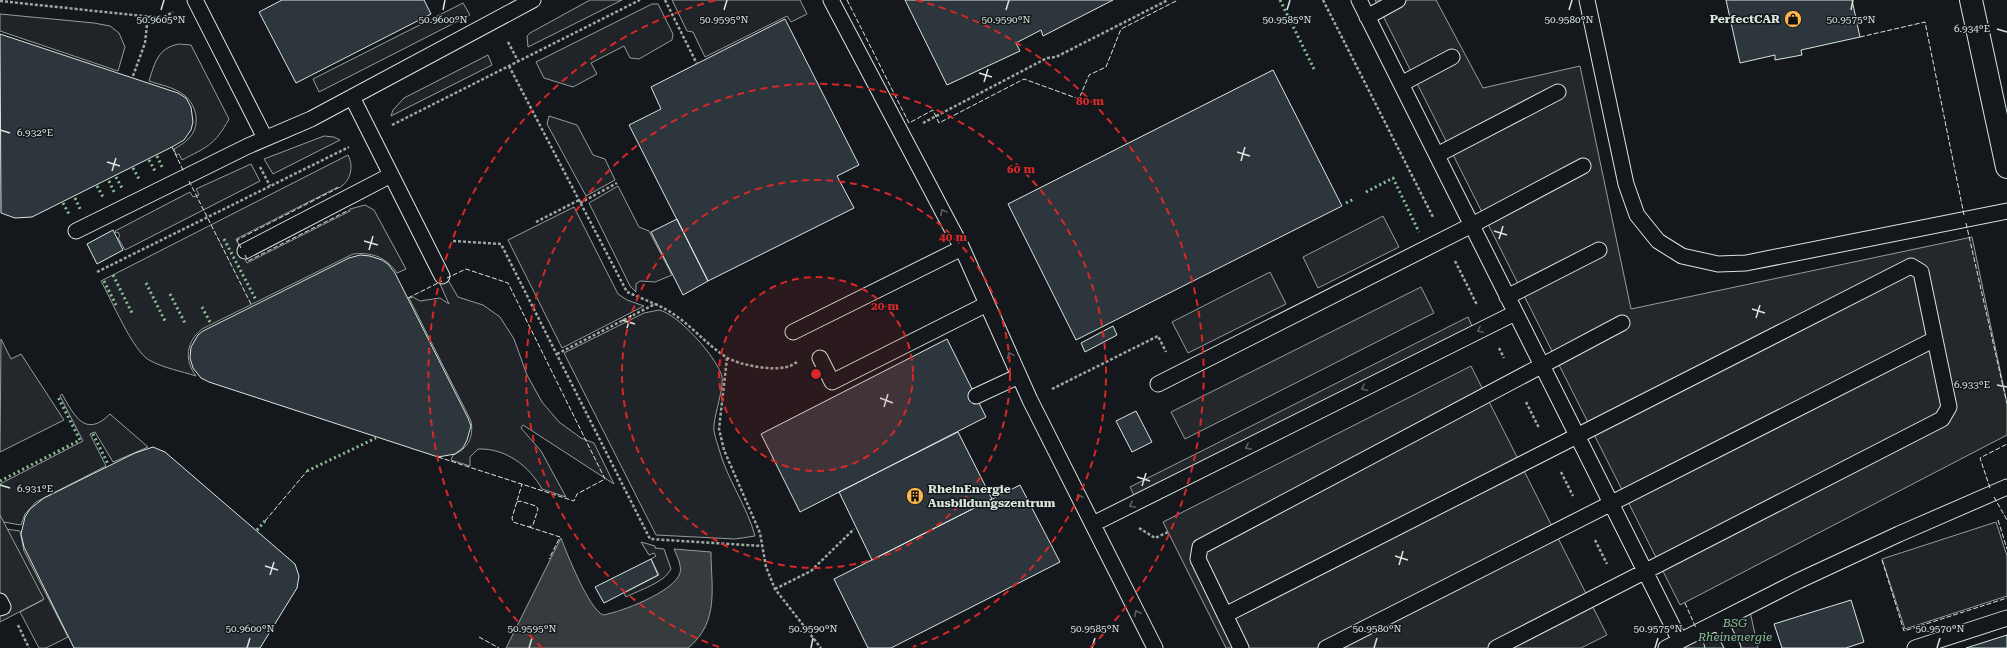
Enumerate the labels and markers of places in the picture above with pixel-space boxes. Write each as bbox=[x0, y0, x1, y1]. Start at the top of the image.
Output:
shop icon: PerfectCAR bbox=[1783, 9, 1803, 29]
place label: PerfectCAR bbox=[1710, 12, 1780, 26]
centre of rings bbox=[809, 367, 823, 381]
place label: RheinEnergie Ausbildungszentrum bbox=[928, 482, 1056, 510]
building icon: RheinEnergie Ausbildungszentrum bbox=[905, 486, 925, 506]

